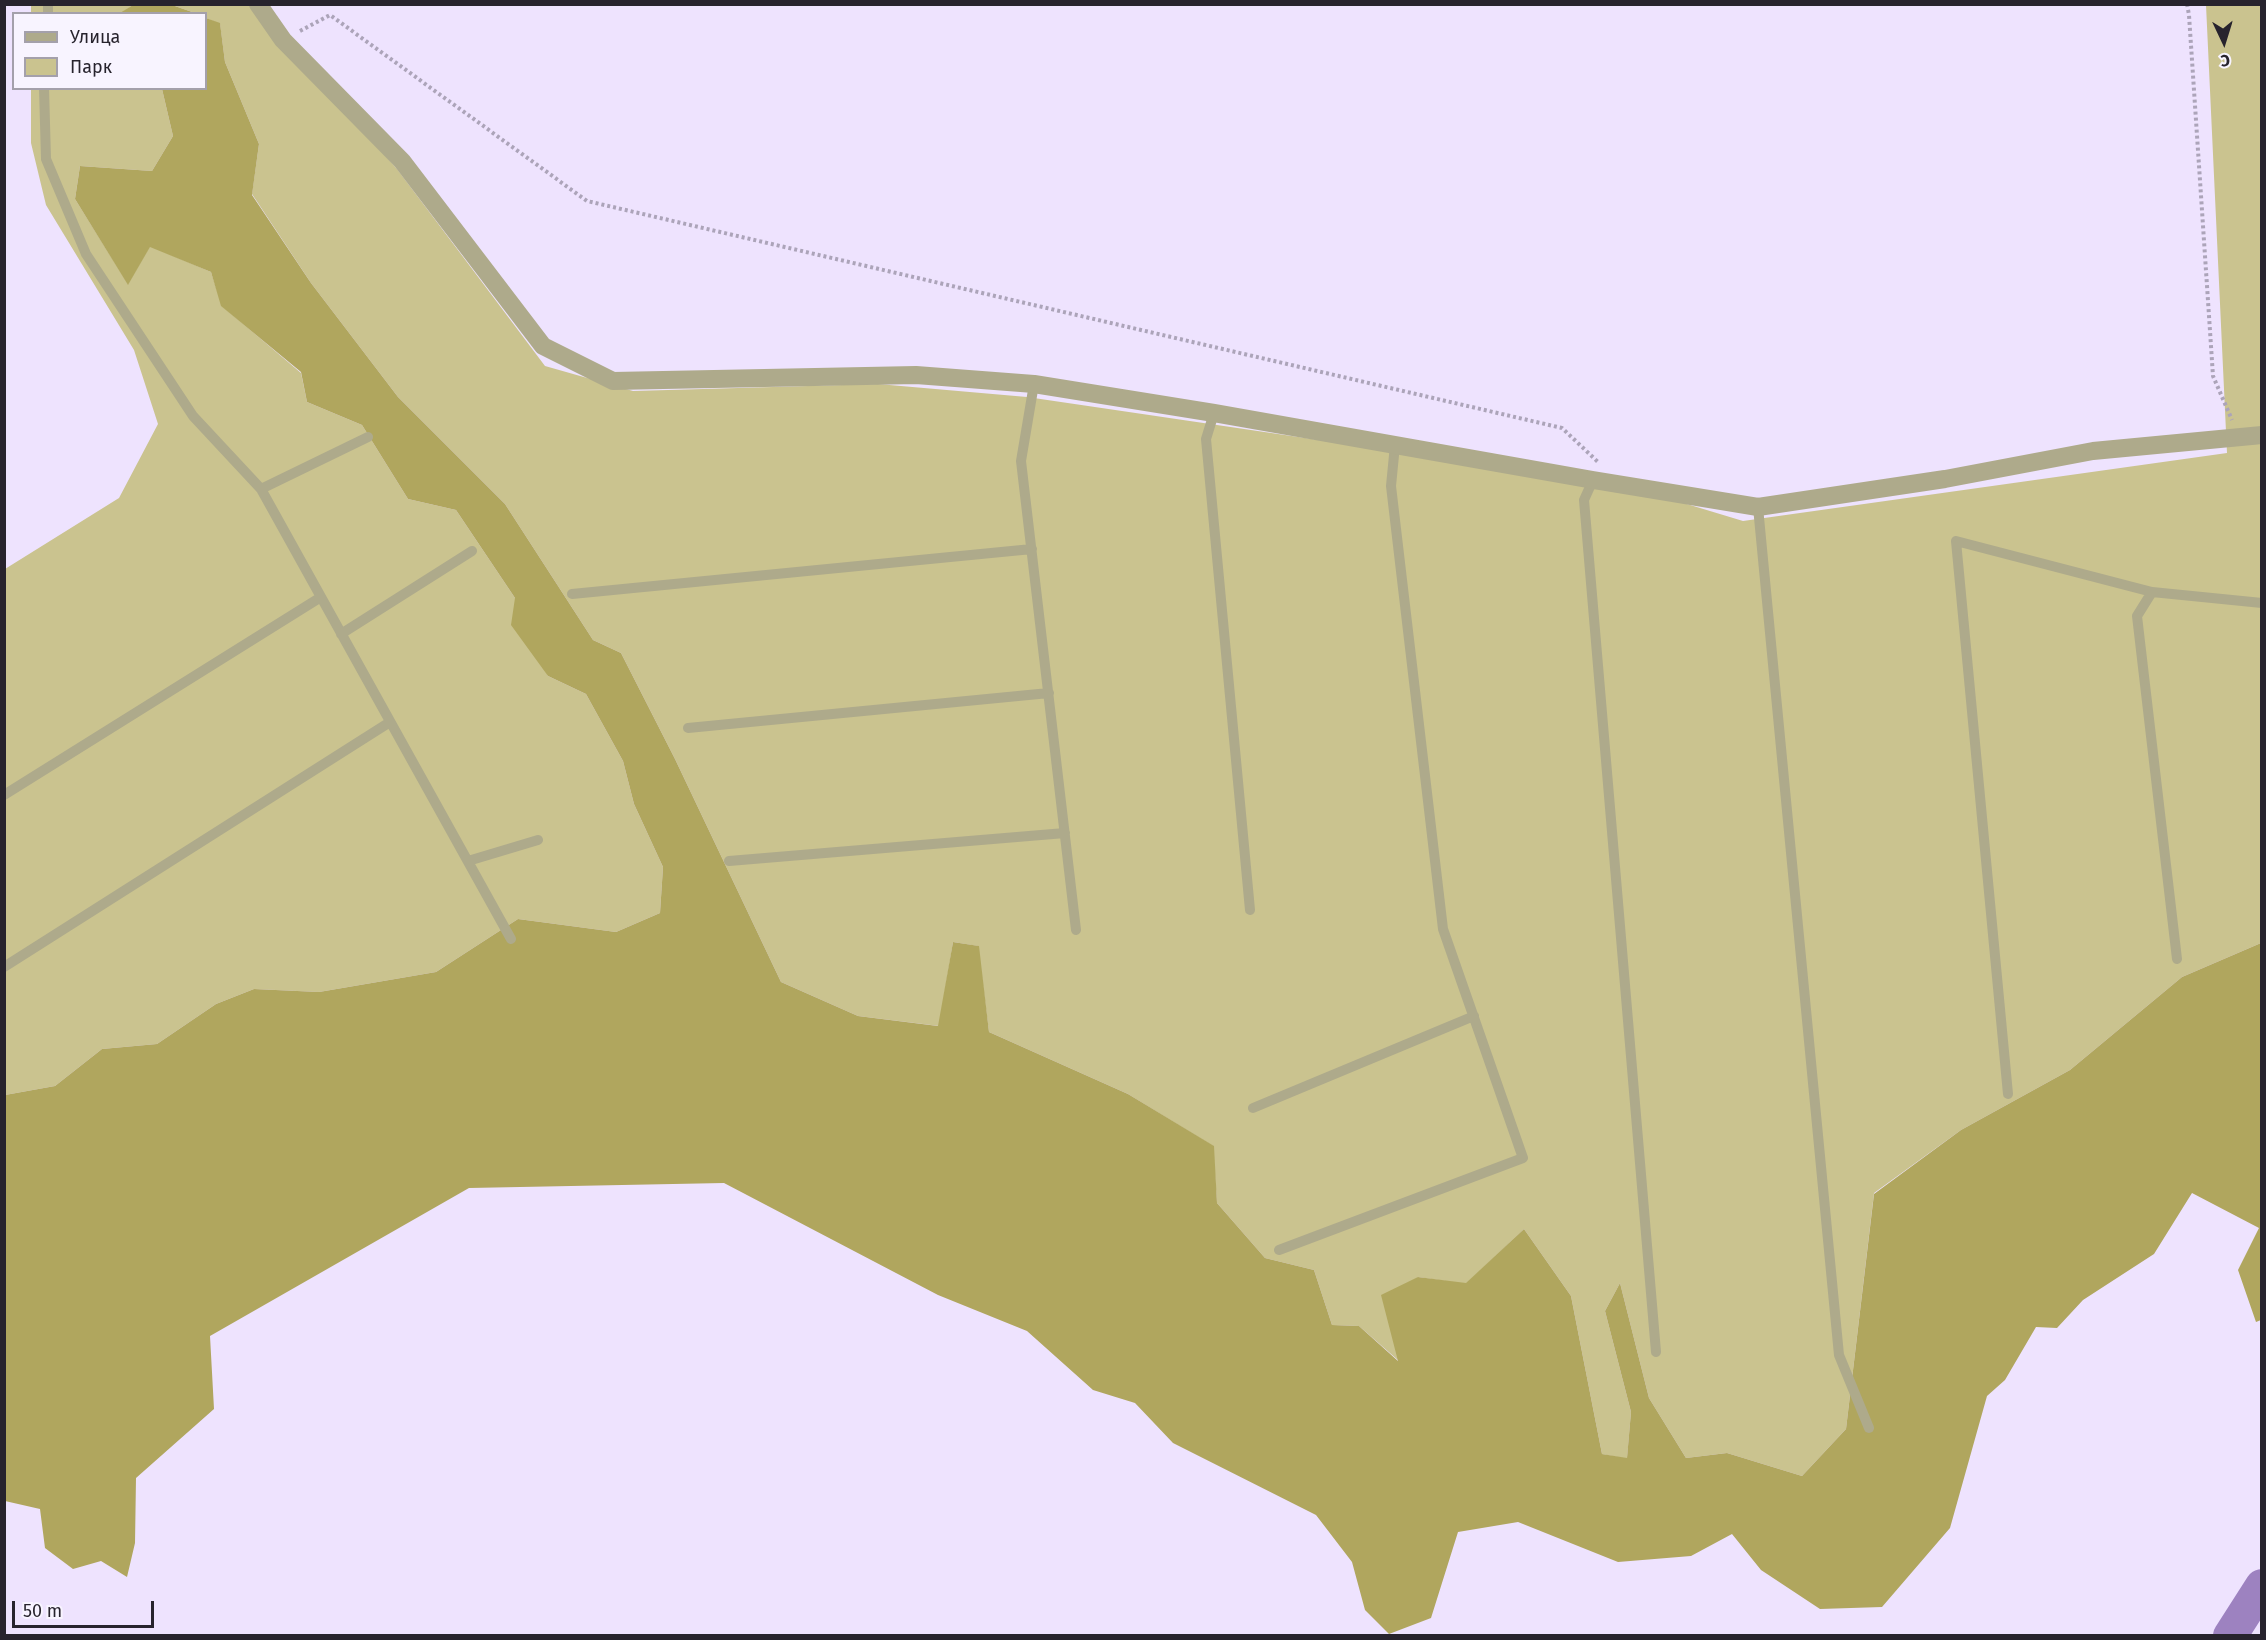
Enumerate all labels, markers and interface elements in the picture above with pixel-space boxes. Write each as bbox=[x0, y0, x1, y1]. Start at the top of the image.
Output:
legend bbox=[12, 12, 207, 90]
north arrow bbox=[2194, 12, 2254, 72]
text: Улица bbox=[70, 26, 120, 48]
text: С bbox=[2220, 51, 2231, 70]
text: Парк bbox=[70, 56, 112, 78]
scale bar bbox=[15, 1589, 158, 1627]
text: 50 m bbox=[23, 1600, 62, 1622]

